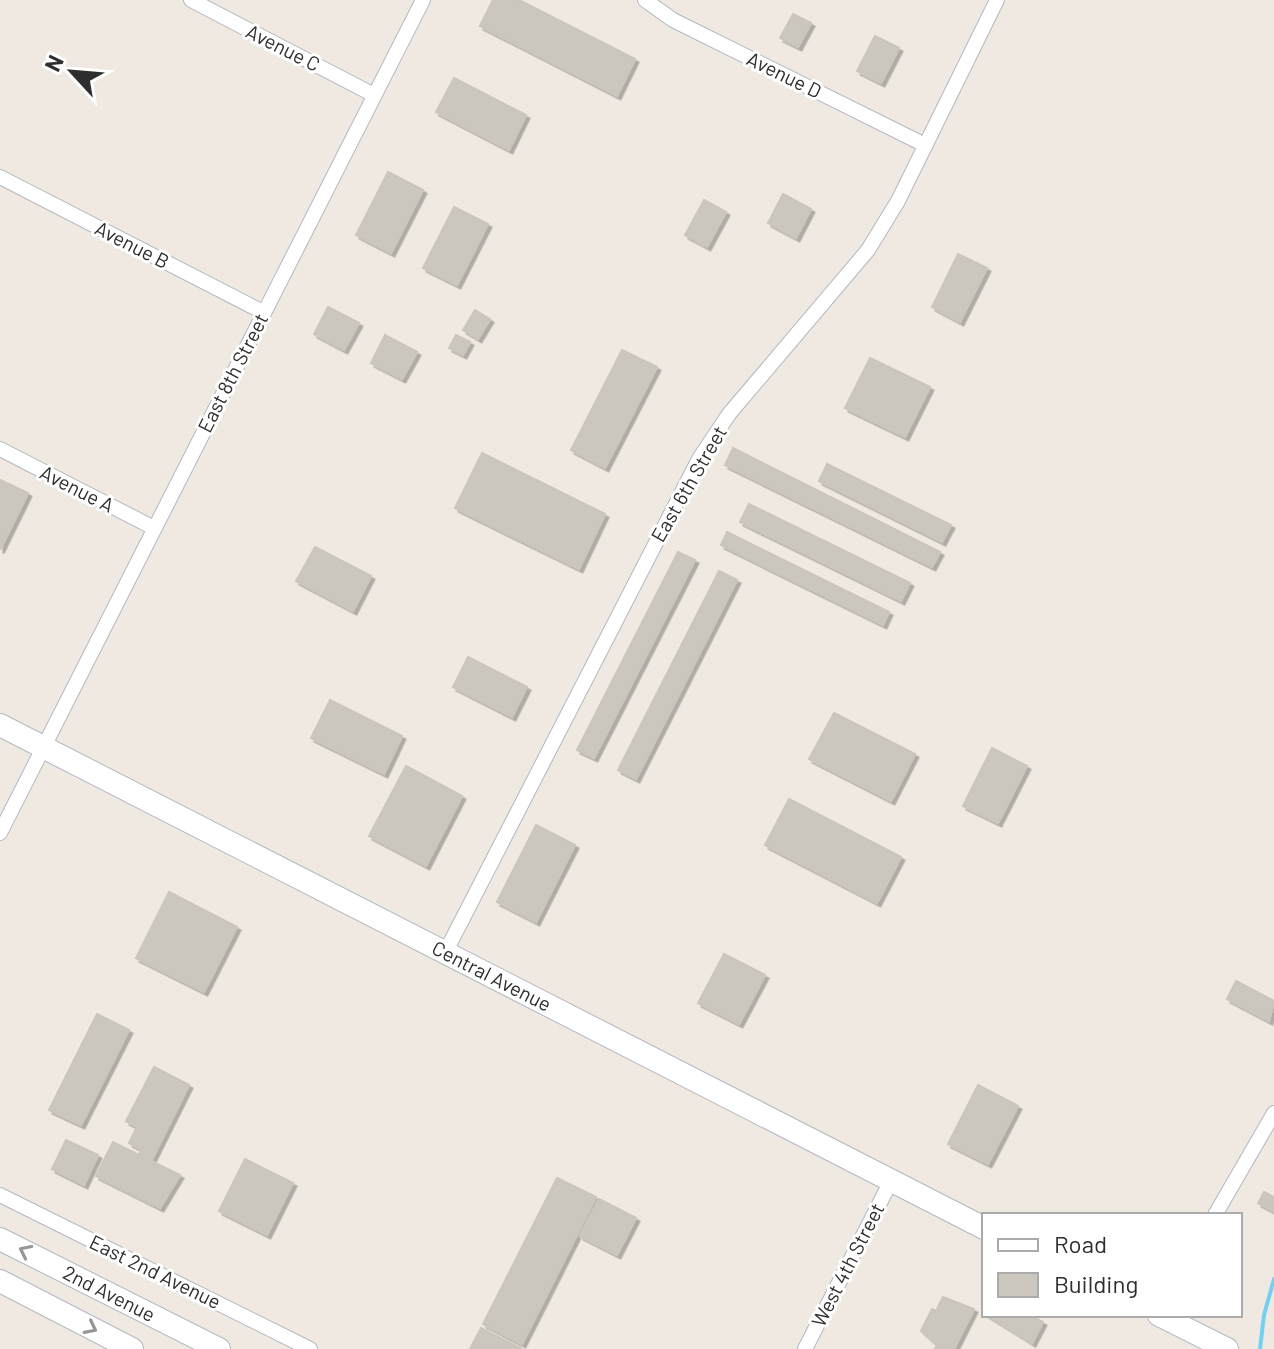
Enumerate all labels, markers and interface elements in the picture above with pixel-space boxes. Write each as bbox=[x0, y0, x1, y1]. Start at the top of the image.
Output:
street label: Avenue C bbox=[242, 18, 324, 76]
north arrow bbox=[32, 32, 112, 112]
street label: Avenue D bbox=[743, 46, 826, 102]
text: N bbox=[38, 51, 68, 75]
street label: Avenue B bbox=[91, 215, 174, 273]
street label: East 8th Street bbox=[192, 309, 272, 436]
street label: East 6th Street bbox=[645, 421, 731, 546]
street label: Avenue A bbox=[36, 459, 118, 517]
street label: Central Avenue bbox=[428, 935, 556, 1016]
street label: West 4th Street bbox=[806, 1199, 889, 1330]
legend bbox=[982, 1213, 1242, 1317]
text: Road bbox=[1054, 1229, 1107, 1258]
street label: East 2nd Avenue bbox=[85, 1230, 225, 1314]
one-way arrow bbox=[18, 1245, 33, 1261]
street label: 2nd Avenue bbox=[60, 1260, 160, 1326]
text: Building bbox=[1054, 1269, 1138, 1298]
one-way arrow bbox=[82, 1318, 97, 1333]

